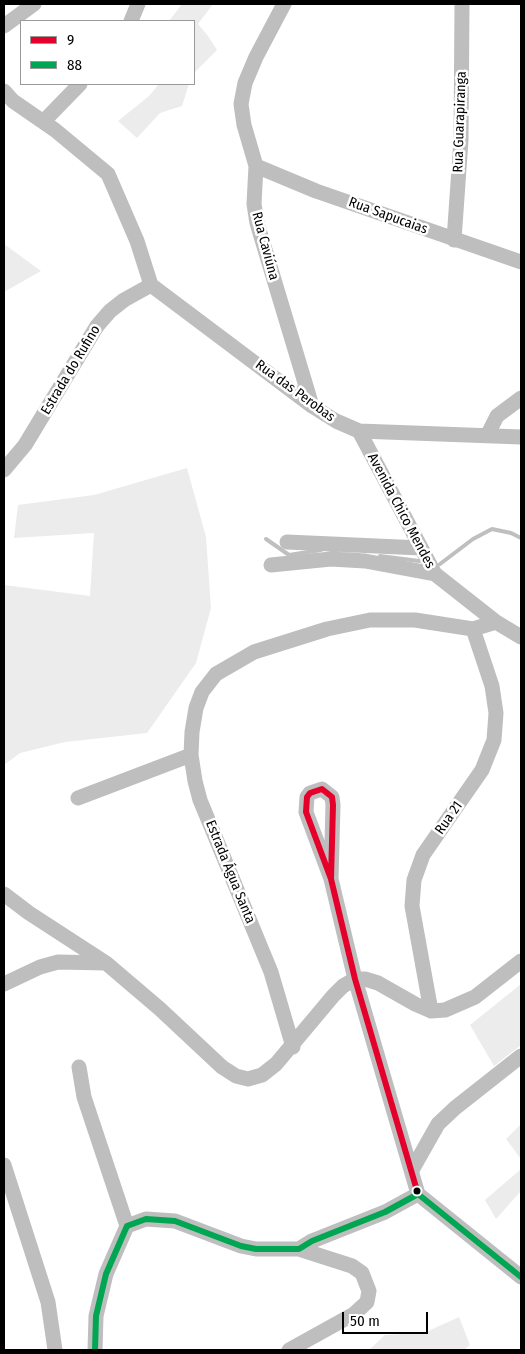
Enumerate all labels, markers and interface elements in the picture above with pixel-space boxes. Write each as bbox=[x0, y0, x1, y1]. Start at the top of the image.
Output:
legend bbox=[20, 20, 195, 85]
text: 9 bbox=[67, 31, 74, 49]
text: 88 bbox=[67, 56, 82, 74]
street label: Rua Guarapiranga bbox=[450, 71, 470, 173]
street label: Rua Sapucaias bbox=[346, 194, 430, 238]
street label: Rua Caviúna bbox=[248, 210, 282, 282]
street label: Estrada do Rufino bbox=[38, 322, 104, 418]
street label: Rua das Perobas bbox=[252, 356, 338, 426]
street label: Avenida Chico Mendes bbox=[364, 451, 438, 571]
street label: Rua 21 bbox=[432, 798, 466, 838]
street label: Estrada Água Santa bbox=[202, 818, 258, 926]
unlabelled marker bbox=[412, 1186, 422, 1196]
scale bar bbox=[345, 1302, 431, 1334]
text: 50 m bbox=[350, 1312, 380, 1330]

